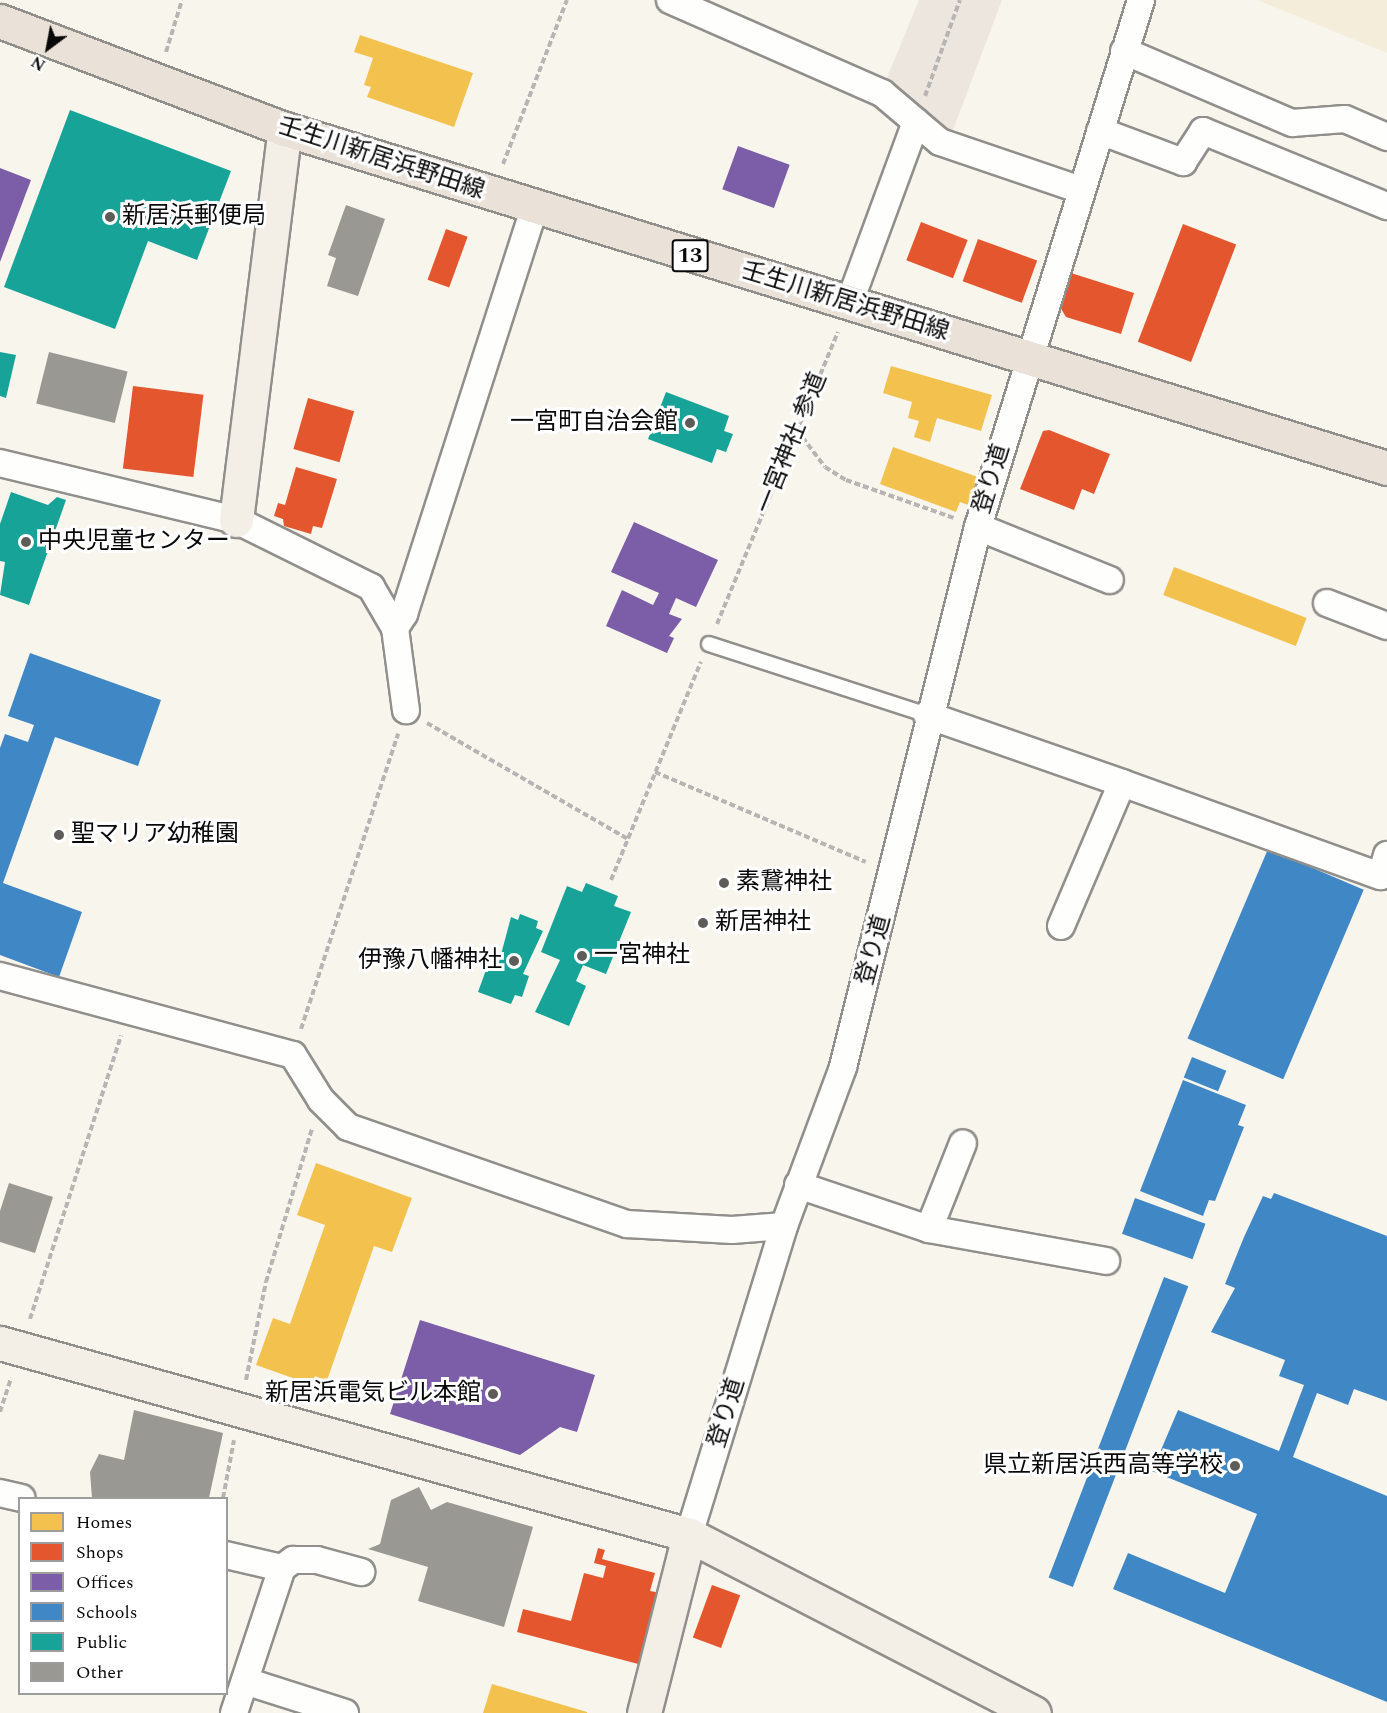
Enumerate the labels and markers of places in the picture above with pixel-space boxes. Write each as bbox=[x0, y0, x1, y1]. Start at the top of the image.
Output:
place label: 新居浜郵便局 bbox=[122, 203, 266, 231]
marker: 新居浜郵便局 bbox=[103, 210, 117, 224]
place label: 一宮町自治会館 bbox=[510, 409, 678, 437]
marker: 一宮町自治会館 bbox=[683, 416, 697, 430]
place label: 中央児童センター bbox=[38, 528, 230, 556]
marker: 中央児童センター bbox=[19, 535, 33, 549]
place label: 聖マリア幼稚園 bbox=[71, 821, 239, 849]
marker: 聖マリア幼稚園 bbox=[52, 828, 66, 842]
place label: 素鵞神社 bbox=[736, 869, 832, 897]
marker: 素鵞神社 bbox=[717, 876, 731, 890]
place label: 新居神社 bbox=[715, 909, 811, 937]
marker: 新居神社 bbox=[696, 916, 710, 930]
place label: 一宮神社 bbox=[594, 942, 690, 970]
place label: 伊豫八幡神社 bbox=[358, 947, 502, 975]
marker: 一宮神社 bbox=[575, 949, 589, 963]
marker: 伊豫八幡神社 bbox=[507, 954, 521, 968]
place label: 新居浜電気ビル本館 bbox=[265, 1380, 481, 1408]
marker: 新居浜電気ビル本館 bbox=[486, 1387, 500, 1401]
place label: 県立新居浜西高等学校 bbox=[983, 1452, 1223, 1480]
marker: 県立新居浜西高等学校 bbox=[1228, 1459, 1242, 1473]

